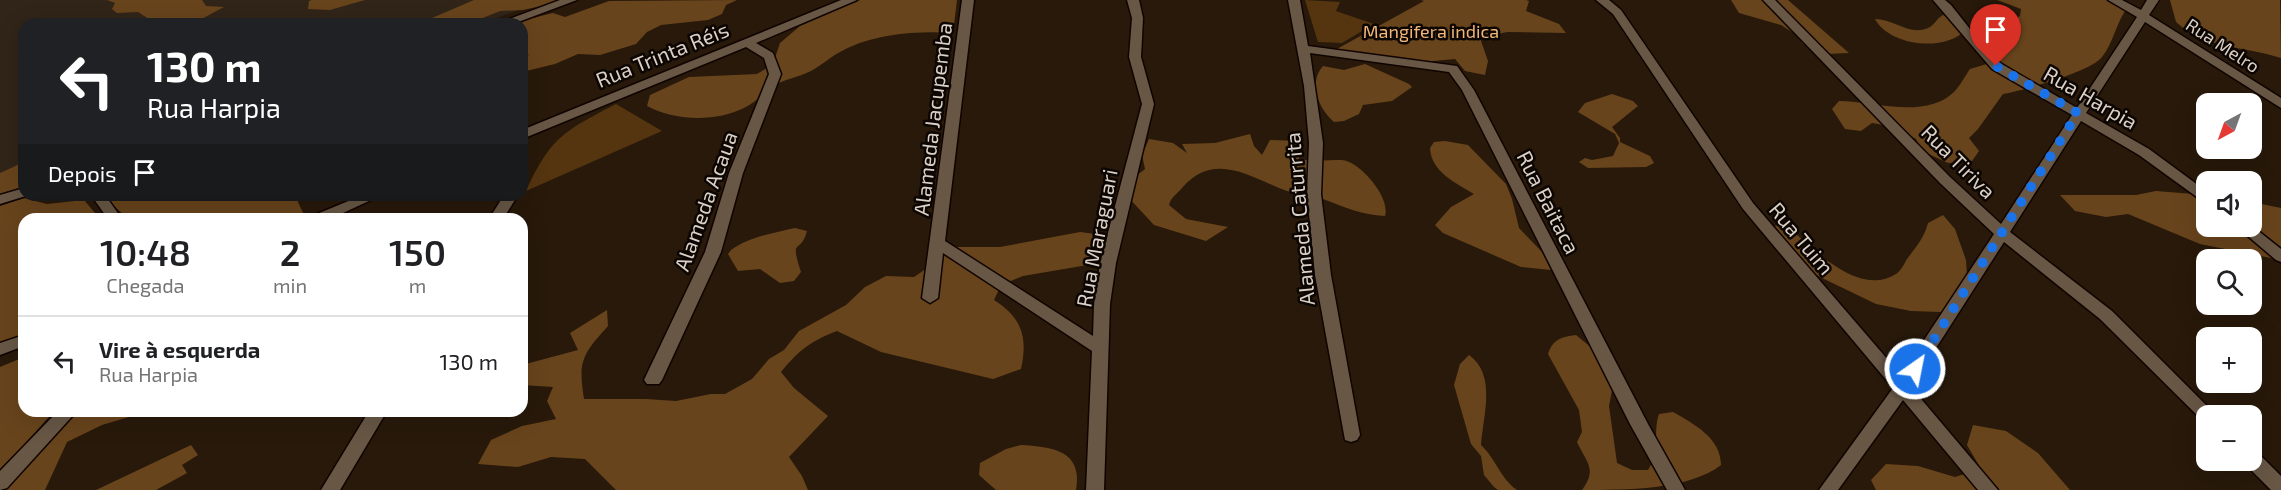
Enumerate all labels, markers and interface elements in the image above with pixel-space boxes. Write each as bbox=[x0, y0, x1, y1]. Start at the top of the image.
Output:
pin bbox=[1970, 4, 2021, 66]
icon: arrive bbox=[1979, 13, 2012, 46]
street label: Rua Melro bbox=[2182, 13, 2264, 77]
street label: Rua Trinta Réis bbox=[592, 16, 732, 92]
park label: Mangifera indica bbox=[1363, 20, 1499, 42]
street label: Alameda Jacupemba bbox=[908, 21, 956, 217]
text: 130 m bbox=[147, 40, 262, 90]
icon: left bbox=[48, 42, 126, 120]
street label: Rua Harpia bbox=[2040, 60, 2142, 134]
text: Rua Harpia bbox=[147, 91, 281, 123]
north arrow bbox=[2196, 93, 2262, 159]
map controls bbox=[2196, 93, 2262, 471]
street label: Rua Tiriva bbox=[1917, 119, 2001, 203]
street label: Alameda Acaua bbox=[668, 128, 742, 274]
street label: Alameda Caturrita bbox=[1279, 131, 1319, 307]
street label: Rua Baitaca bbox=[1512, 146, 1586, 258]
icon: arrive bbox=[128, 156, 161, 189]
text: Depois bbox=[48, 160, 116, 186]
street label: Rua Maraguari bbox=[1070, 167, 1122, 309]
button: sound bbox=[2196, 171, 2262, 237]
street label: Rua Tuim bbox=[1765, 197, 1839, 279]
text: 10:48 bbox=[100, 230, 191, 273]
text: 2 bbox=[280, 230, 300, 273]
text: 150 bbox=[389, 230, 446, 273]
button: search bbox=[2196, 249, 2262, 315]
text: Chegada bbox=[106, 273, 185, 297]
text: min bbox=[273, 273, 307, 297]
text: m bbox=[409, 273, 426, 297]
button: + bbox=[2196, 327, 2262, 393]
text: Vire à esquerda bbox=[99, 336, 260, 362]
position arrow bbox=[1883, 337, 1947, 401]
icon: left bbox=[48, 345, 81, 378]
text: 130 m bbox=[440, 348, 498, 374]
text: Rua Harpia bbox=[99, 362, 198, 386]
button: − bbox=[2196, 405, 2262, 471]

